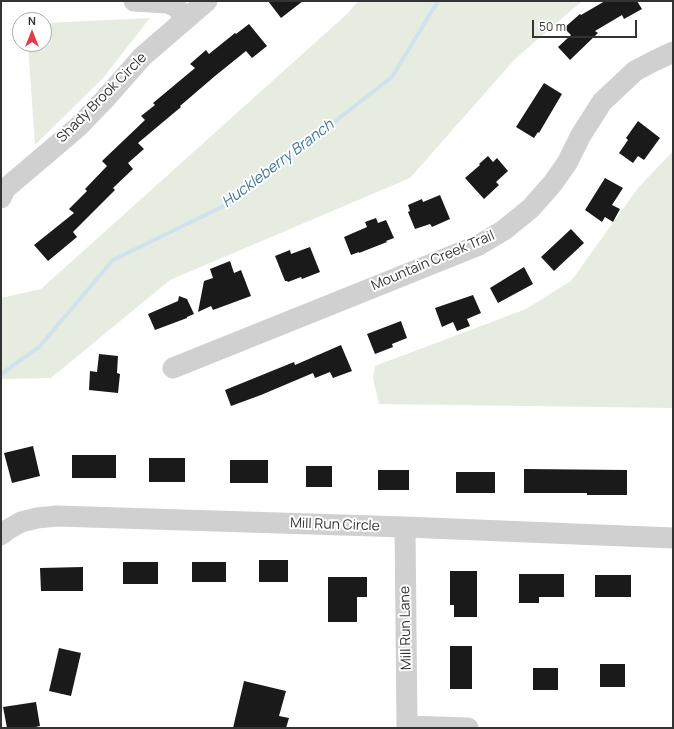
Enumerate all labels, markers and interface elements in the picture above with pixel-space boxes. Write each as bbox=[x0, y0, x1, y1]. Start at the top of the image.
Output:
north arrow bbox=[12, 12, 52, 52]
scale bar bbox=[534, 12, 639, 38]
text: N bbox=[28, 13, 36, 28]
text: 50 m bbox=[539, 18, 566, 35]
street label: Shady Brook Circle bbox=[54, 50, 150, 146]
water label: Huckleberry Branch bbox=[219, 116, 337, 212]
street label: Mountain Creek Trail bbox=[369, 227, 497, 295]
street label: Mill Run Circle bbox=[290, 515, 380, 535]
street label: Mill Run Lane bbox=[397, 586, 415, 670]

